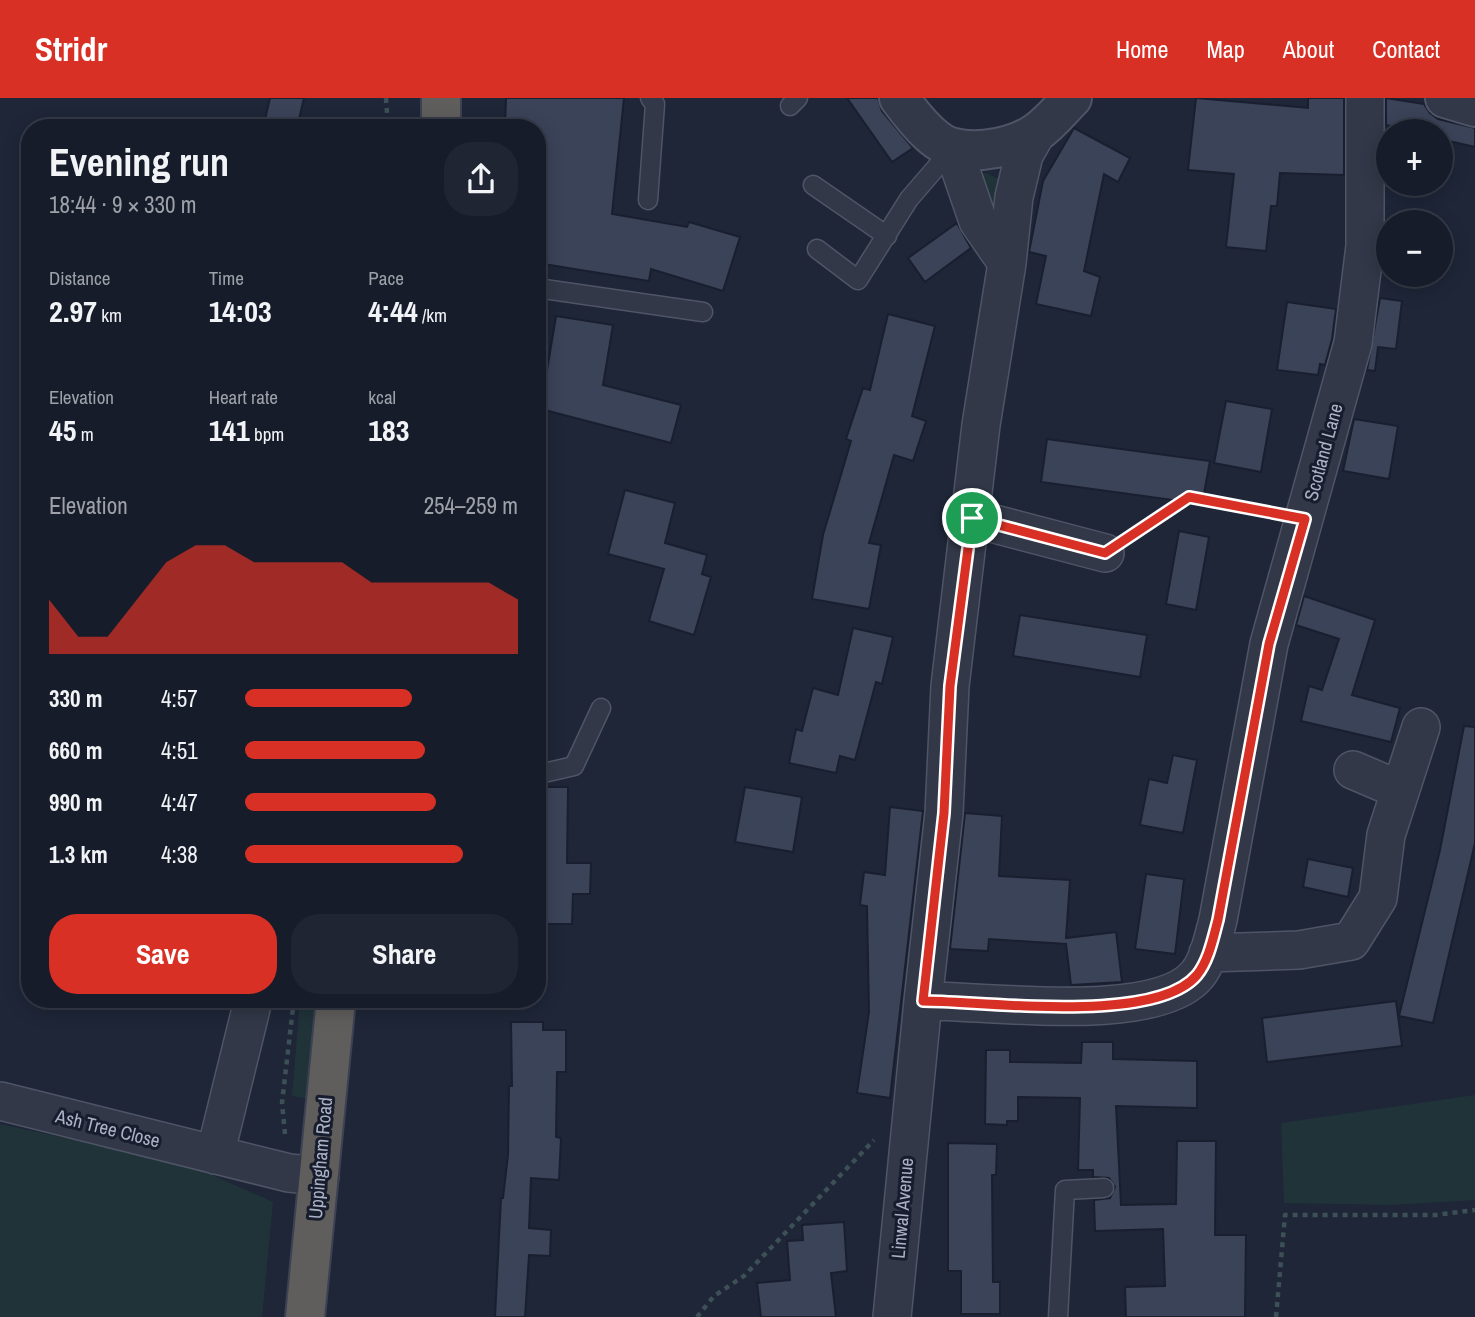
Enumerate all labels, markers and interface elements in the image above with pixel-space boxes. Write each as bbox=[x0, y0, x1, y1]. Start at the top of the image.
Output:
text: Stridr bbox=[35, 27, 107, 71]
text: Home bbox=[1116, 33, 1168, 65]
text: Map bbox=[1206, 33, 1245, 65]
text: About bbox=[1283, 33, 1334, 65]
text: Contact bbox=[1372, 33, 1440, 65]
map controls bbox=[1376, 119, 1453, 287]
button: + bbox=[1376, 119, 1453, 196]
text: Evening run bbox=[49, 137, 229, 188]
button: share bbox=[444, 142, 518, 216]
text: 18:44 · 9 × 330 m bbox=[49, 189, 196, 220]
button: − bbox=[1376, 210, 1453, 287]
text: Distance bbox=[49, 265, 110, 291]
text: Time bbox=[209, 265, 244, 291]
text: Pace bbox=[368, 265, 404, 291]
text: 2.97 bbox=[49, 291, 97, 331]
text: 14:03 bbox=[209, 291, 272, 331]
text: 4:44 bbox=[368, 291, 418, 331]
text: km bbox=[97, 302, 122, 328]
text: /km bbox=[418, 302, 447, 328]
text: Elevation bbox=[49, 384, 114, 410]
text: Heart rate bbox=[209, 384, 278, 410]
text: kcal bbox=[368, 384, 396, 410]
street label: Scotland Lane bbox=[1298, 401, 1348, 503]
text: 45 bbox=[49, 410, 76, 450]
text: 141 bbox=[209, 410, 250, 450]
text: 183 bbox=[368, 410, 409, 450]
text: m bbox=[76, 421, 94, 447]
text: bpm bbox=[250, 421, 284, 447]
pin bbox=[942, 488, 1002, 548]
text: Elevation bbox=[49, 490, 128, 521]
text: 254–259 m bbox=[424, 490, 518, 521]
icon: arrive bbox=[953, 499, 991, 537]
text: 330 m bbox=[49, 683, 102, 714]
text: 4:57 bbox=[161, 683, 198, 714]
text: 660 m bbox=[49, 735, 102, 766]
text: 4:51 bbox=[161, 735, 198, 766]
text: 990 m bbox=[49, 787, 102, 818]
text: 4:47 bbox=[161, 787, 198, 818]
text: 1.3 km bbox=[49, 839, 108, 870]
text: 4:38 bbox=[161, 839, 198, 870]
button: Save bbox=[49, 914, 277, 994]
button: Share bbox=[291, 914, 518, 994]
street label: Uppingham Road bbox=[302, 1096, 338, 1220]
street label: Ash Tree Close bbox=[52, 1102, 163, 1154]
street label: Linwal Avenue bbox=[885, 1157, 919, 1259]

